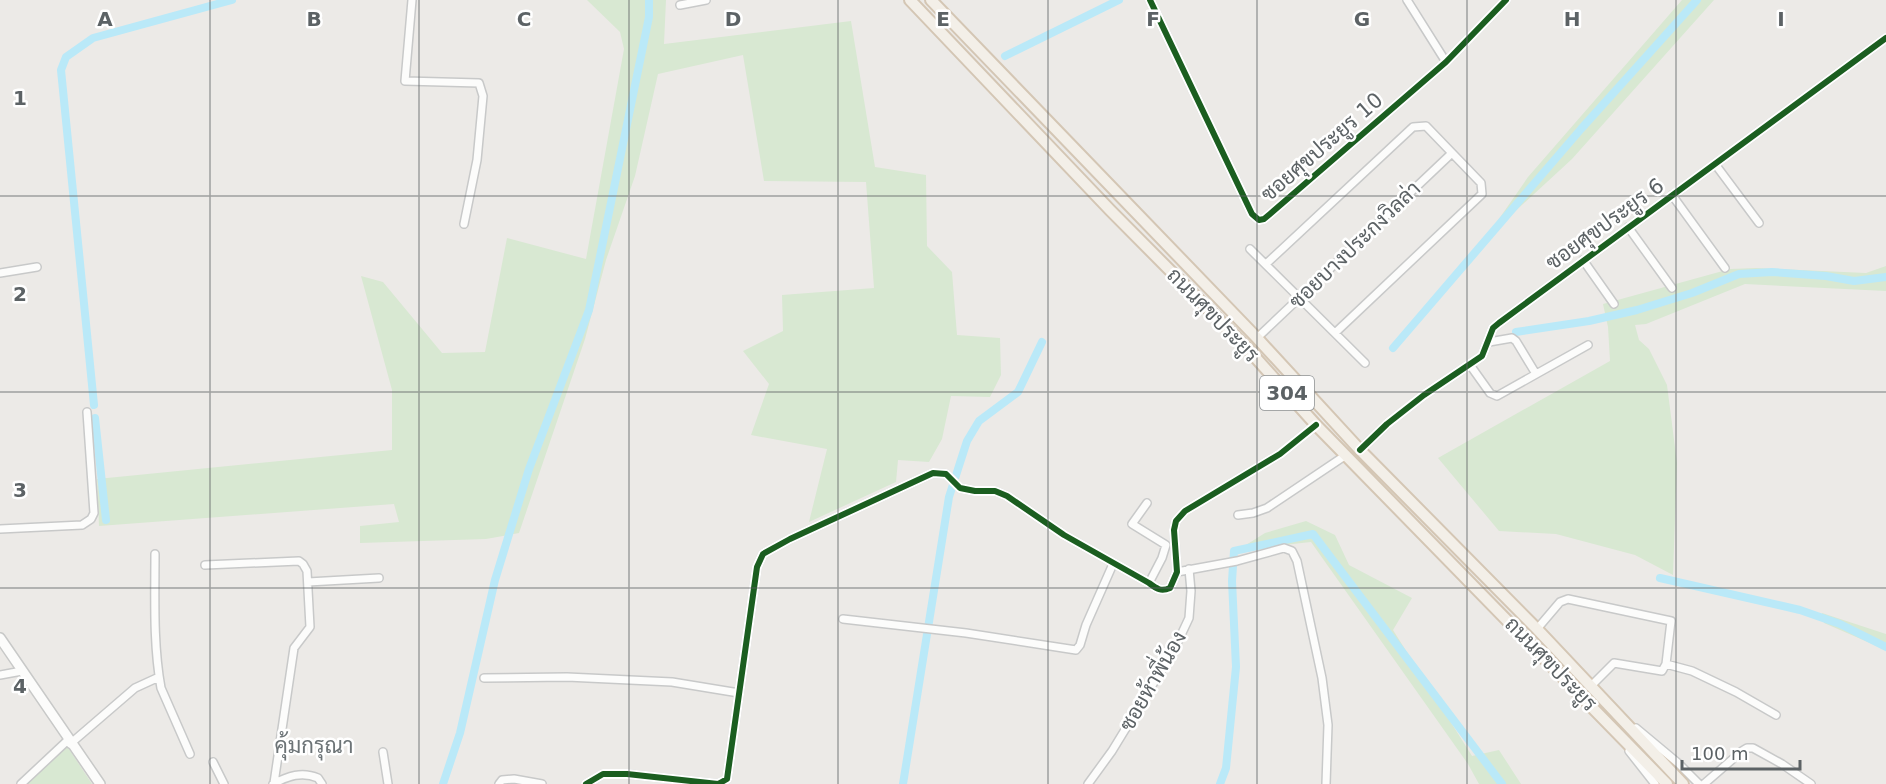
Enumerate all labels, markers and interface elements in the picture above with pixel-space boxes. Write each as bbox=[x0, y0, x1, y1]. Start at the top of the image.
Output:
text: A bbox=[97, 7, 113, 31]
text: B bbox=[306, 7, 322, 31]
text: C bbox=[517, 7, 531, 31]
text: D bbox=[725, 7, 741, 31]
text: E bbox=[936, 7, 950, 31]
text: F bbox=[1146, 7, 1160, 31]
text: G bbox=[1354, 7, 1370, 31]
text: H bbox=[1564, 7, 1580, 31]
text: I bbox=[1777, 7, 1785, 31]
text: 1 bbox=[13, 86, 27, 110]
street label: ซอยศุขประยูร 10 bbox=[1256, 88, 1390, 209]
street label: ซอยศุขประยูร 6 bbox=[1541, 173, 1670, 277]
street label: ซอยบางประกงวิลล่า bbox=[1285, 176, 1425, 314]
street label: ถนนศุขประยูร bbox=[1160, 263, 1264, 369]
text: 2 bbox=[13, 282, 27, 306]
road number: 304 bbox=[1260, 376, 1314, 410]
text: 3 bbox=[13, 478, 27, 502]
street label: ถนนศุขประยูร bbox=[1498, 612, 1602, 718]
street label: ซอยห้าพี่น้อง bbox=[1108, 623, 1191, 735]
text: 4 bbox=[13, 674, 27, 698]
district label: คุ้มกรุณา bbox=[274, 731, 354, 761]
scale bar bbox=[1682, 733, 1800, 771]
text: 100 m bbox=[1691, 743, 1749, 764]

